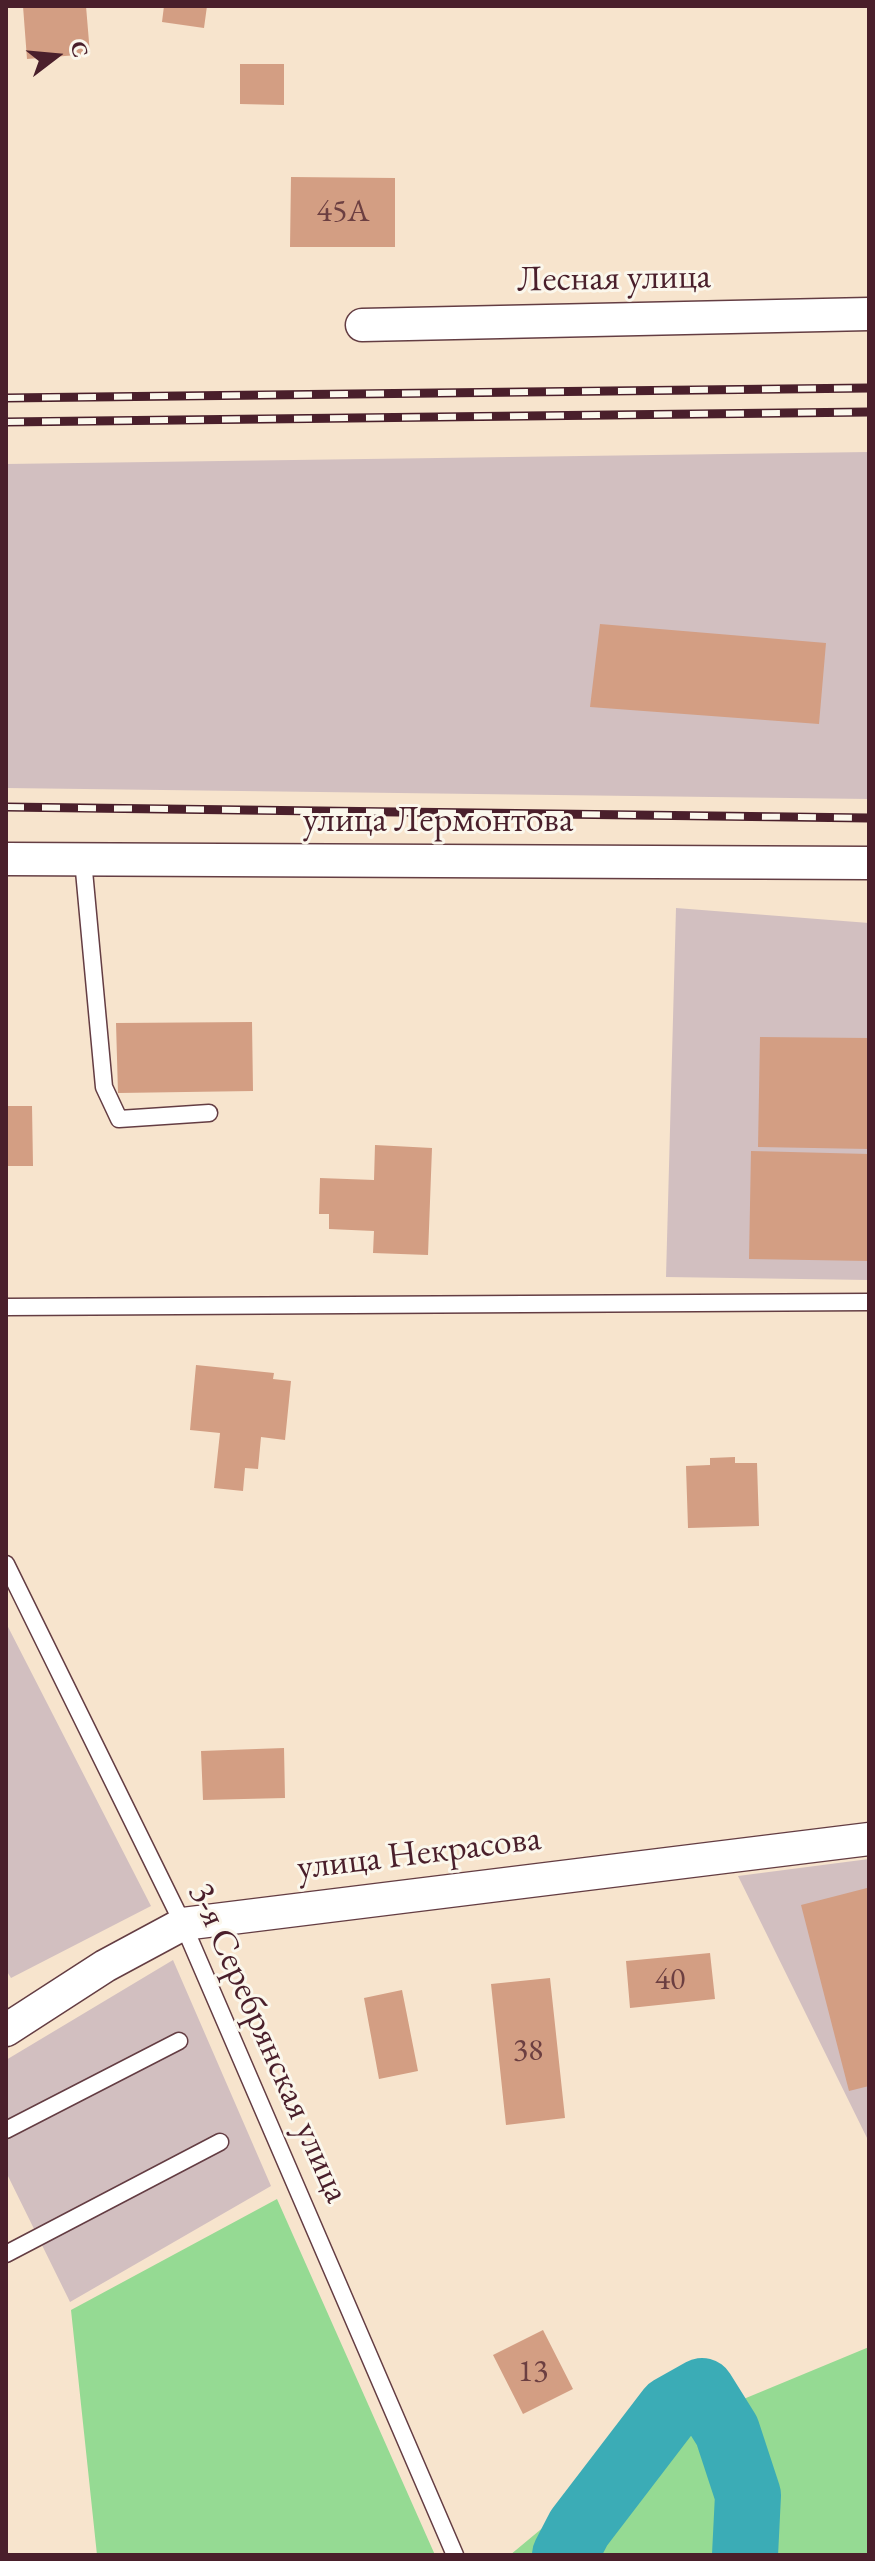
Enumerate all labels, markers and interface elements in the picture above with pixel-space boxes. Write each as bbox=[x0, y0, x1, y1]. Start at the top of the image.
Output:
north arrow bbox=[16, 16, 96, 96]
text: С bbox=[63, 38, 96, 61]
house number: 45А bbox=[317, 193, 369, 231]
street label: Лесная улица bbox=[517, 256, 711, 302]
street label: улица Лермонтова bbox=[303, 799, 573, 843]
street label: улица Некрасова bbox=[295, 1818, 543, 1890]
street label: 3-я Серебрянская улица bbox=[178, 1877, 358, 2209]
house number: 40 bbox=[655, 1961, 685, 1999]
house number: 38 bbox=[513, 2032, 543, 2070]
house number: 13 bbox=[518, 2353, 548, 2391]

